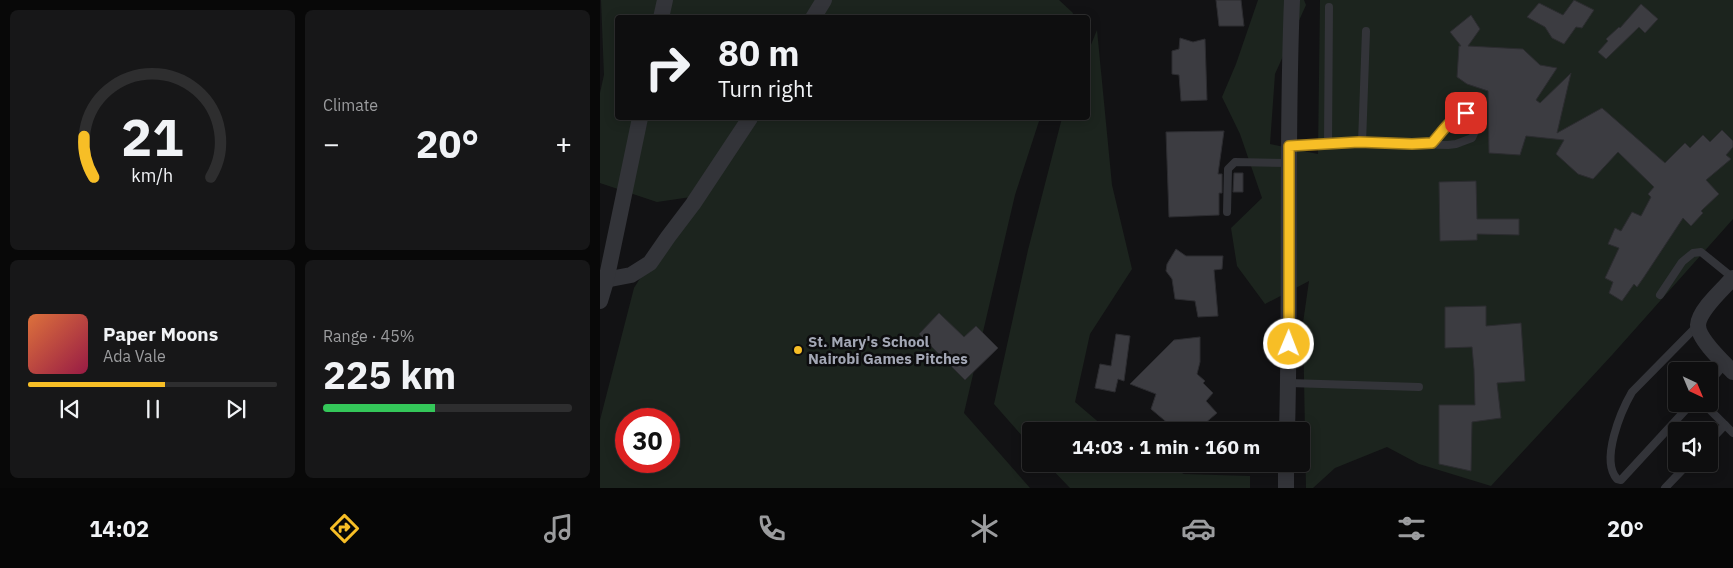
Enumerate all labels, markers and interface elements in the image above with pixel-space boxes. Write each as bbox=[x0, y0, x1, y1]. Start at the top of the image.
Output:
text: 80 m bbox=[718, 30, 800, 76]
icon: right bbox=[635, 35, 700, 100]
text: Turn right bbox=[718, 74, 813, 103]
pin bbox=[1445, 92, 1487, 134]
text: Climate bbox=[323, 95, 378, 115]
icon: arrive bbox=[1452, 99, 1480, 127]
text: 21 bbox=[121, 103, 184, 170]
text: 20° bbox=[416, 119, 479, 168]
text: − bbox=[323, 125, 340, 162]
text: + bbox=[555, 125, 572, 162]
text: km/h bbox=[132, 164, 174, 187]
position arrow bbox=[1262, 317, 1314, 369]
text: Paper Moons bbox=[103, 322, 218, 346]
text: Range · 45% bbox=[323, 326, 415, 346]
place label: St. Mary's School Nairobi Games Pitches bbox=[808, 332, 968, 368]
marker: St. Mary's School Nairobi Games Pitches bbox=[792, 344, 804, 356]
text: Ada Vale bbox=[103, 346, 166, 366]
text: 225 km bbox=[323, 350, 456, 399]
north arrow bbox=[1668, 362, 1718, 412]
map controls bbox=[1668, 362, 1718, 472]
icon: previous bbox=[56, 395, 84, 423]
icon: pause bbox=[139, 395, 167, 423]
icon: next bbox=[222, 395, 250, 423]
speed limit sign: 30 bbox=[615, 408, 680, 473]
button: sound bbox=[1668, 422, 1718, 472]
text: 14:03 · 1 min · 160 m bbox=[1072, 435, 1260, 459]
icon: directions bbox=[327, 511, 362, 546]
icon: music bbox=[541, 511, 576, 546]
icon: phone bbox=[754, 511, 789, 546]
icon: climate bbox=[967, 511, 1002, 546]
icon: car bbox=[1181, 511, 1216, 546]
icon: filters bbox=[1394, 511, 1429, 546]
text: 14:02 bbox=[89, 514, 149, 543]
text: 20° bbox=[1607, 514, 1644, 543]

